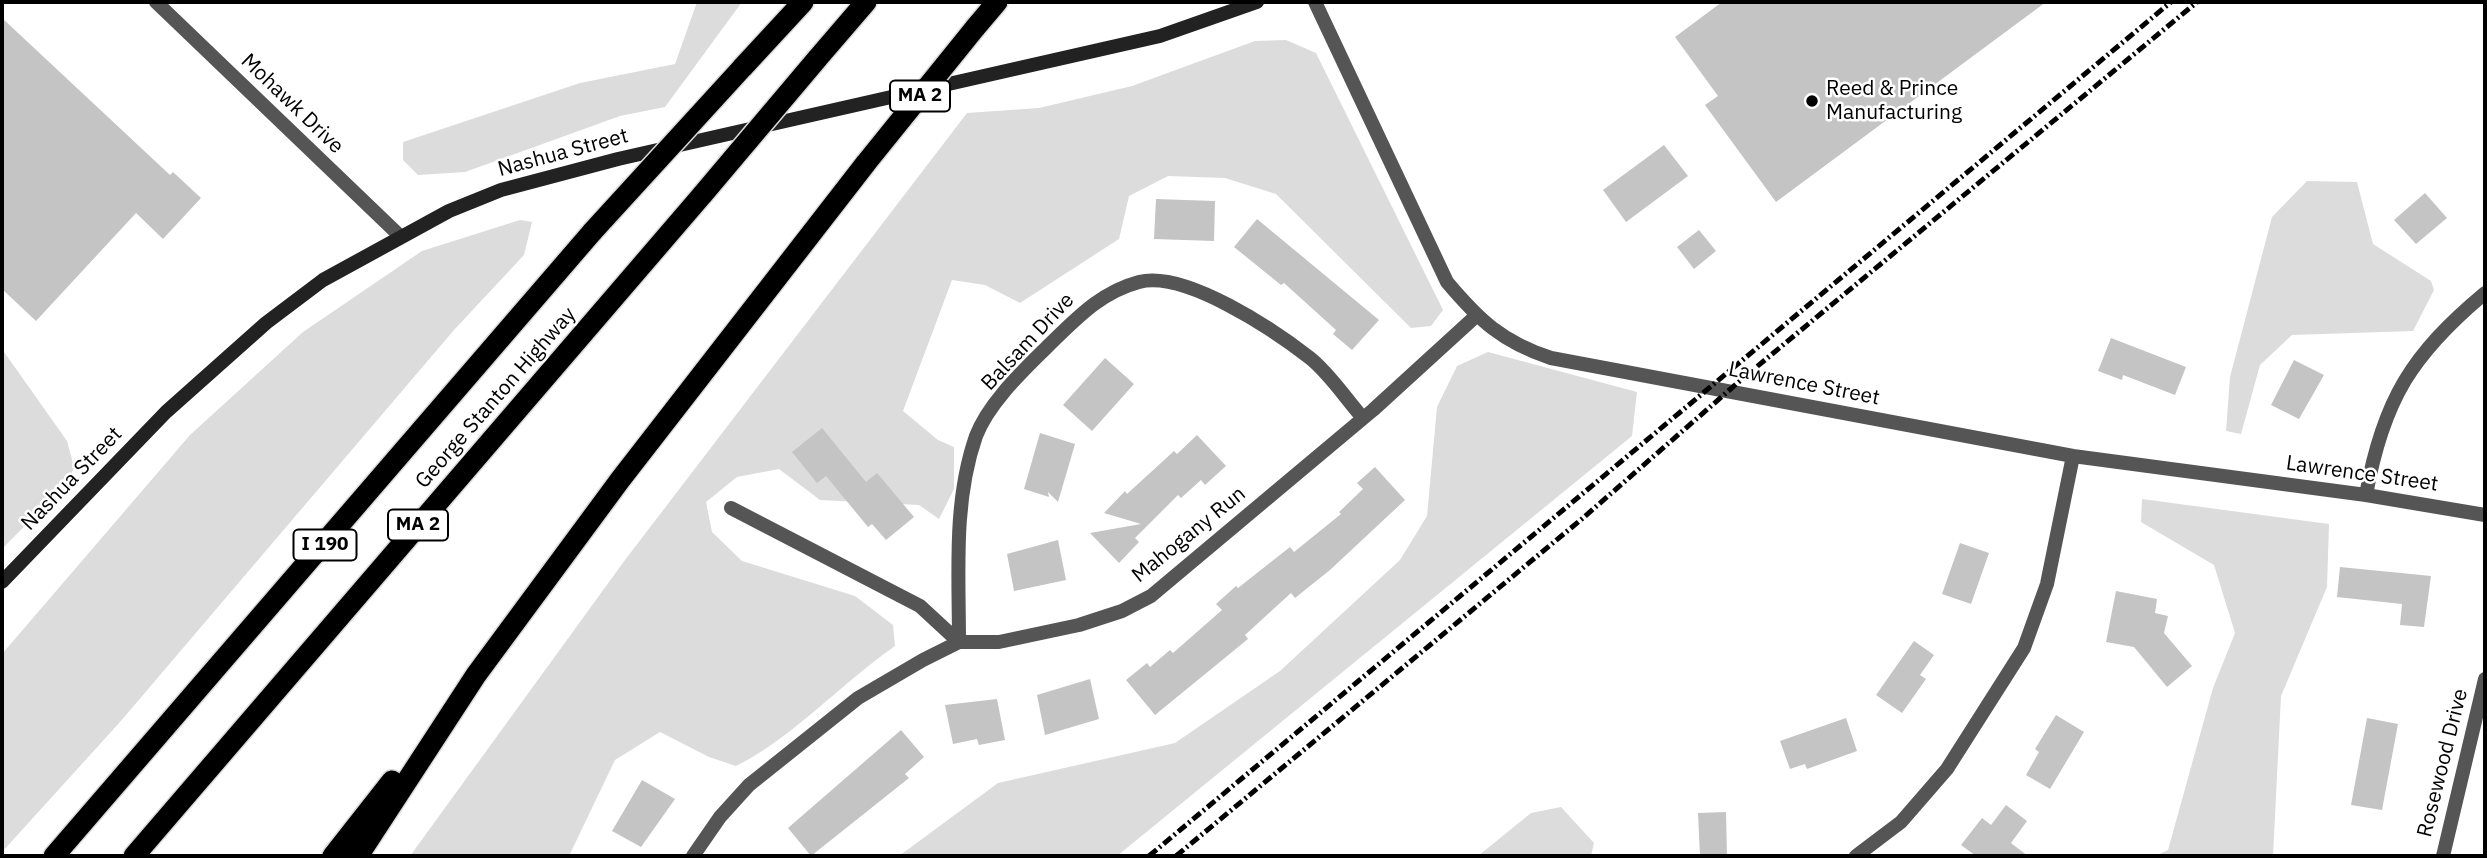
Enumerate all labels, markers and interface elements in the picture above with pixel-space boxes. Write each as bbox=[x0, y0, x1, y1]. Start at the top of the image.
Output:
street label: Mohawk Drive bbox=[235, 49, 349, 159]
place label: Reed & Prince Manufacturing bbox=[1826, 76, 1962, 126]
road number: MA 2 bbox=[890, 80, 950, 111]
marker: Reed & Prince Manufacturing bbox=[1804, 93, 1820, 109]
street label: Nashua Street bbox=[495, 123, 631, 183]
street label: Balsam Drive bbox=[976, 288, 1080, 396]
street label: George Stanton Highway bbox=[410, 302, 582, 494]
street label: Lawrence Street bbox=[1726, 357, 1882, 411]
street label: Nashua Street bbox=[16, 422, 128, 536]
street label: Lawrence Street bbox=[2284, 451, 2440, 497]
street label: Mahogany Run bbox=[1127, 482, 1251, 588]
road number: MA 2 bbox=[388, 510, 448, 540]
road number: I 190 bbox=[294, 530, 356, 560]
street label: Rosewood Drive bbox=[2412, 686, 2474, 840]

